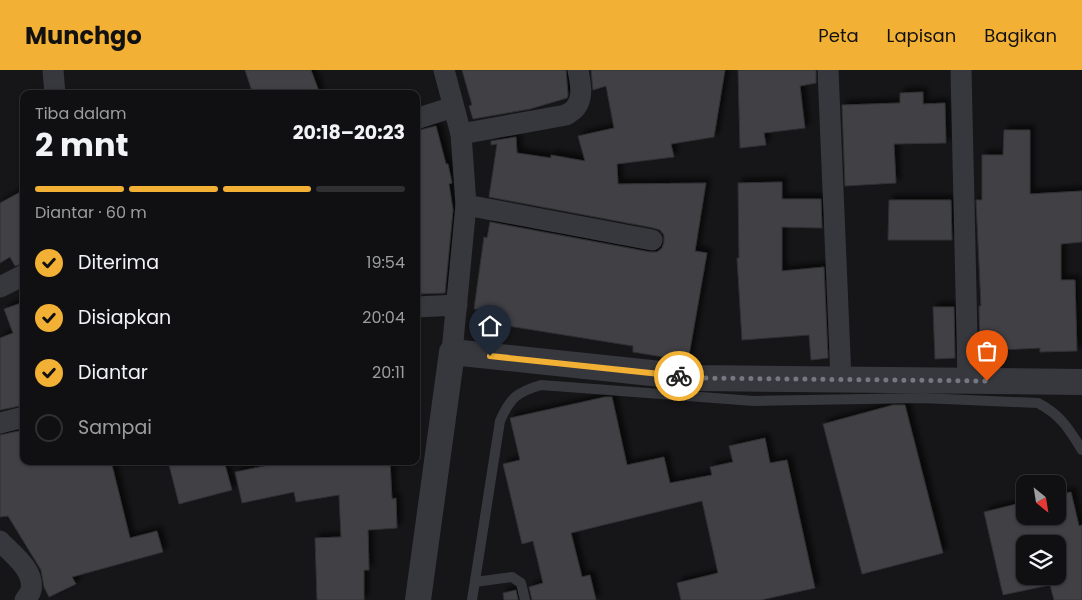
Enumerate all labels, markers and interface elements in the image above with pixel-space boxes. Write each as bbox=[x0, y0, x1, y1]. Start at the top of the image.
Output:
text: Munchgo bbox=[25, 19, 142, 52]
text: Peta bbox=[818, 23, 859, 48]
text: Lapisan bbox=[887, 23, 956, 48]
text: Bagikan bbox=[984, 23, 1057, 48]
text: Tiba dalam bbox=[35, 102, 126, 125]
text: 20:18–20:23 bbox=[293, 119, 405, 146]
text: 2 mnt bbox=[35, 122, 129, 167]
text: Diantar · 60 m bbox=[35, 201, 147, 224]
icon: check bbox=[35, 249, 63, 277]
text: Diterima bbox=[78, 249, 159, 276]
text: 19:54 bbox=[366, 251, 405, 274]
icon: check bbox=[35, 304, 63, 332]
text: Disiapkan bbox=[78, 304, 171, 331]
pin bbox=[469, 305, 511, 356]
text: 20:04 bbox=[362, 306, 405, 329]
icon: home bbox=[476, 312, 504, 340]
pin bbox=[966, 330, 1008, 381]
icon: bag bbox=[973, 337, 1001, 365]
courier bbox=[654, 351, 704, 401]
icon: check bbox=[35, 359, 63, 387]
text: Diantar bbox=[78, 359, 148, 386]
text: 20:11 bbox=[372, 361, 405, 384]
icon: bike bbox=[665, 362, 693, 390]
text: Sampai bbox=[78, 414, 152, 441]
north arrow bbox=[1016, 475, 1066, 525]
map controls bbox=[1016, 475, 1066, 585]
button: layers bbox=[1016, 535, 1066, 585]

